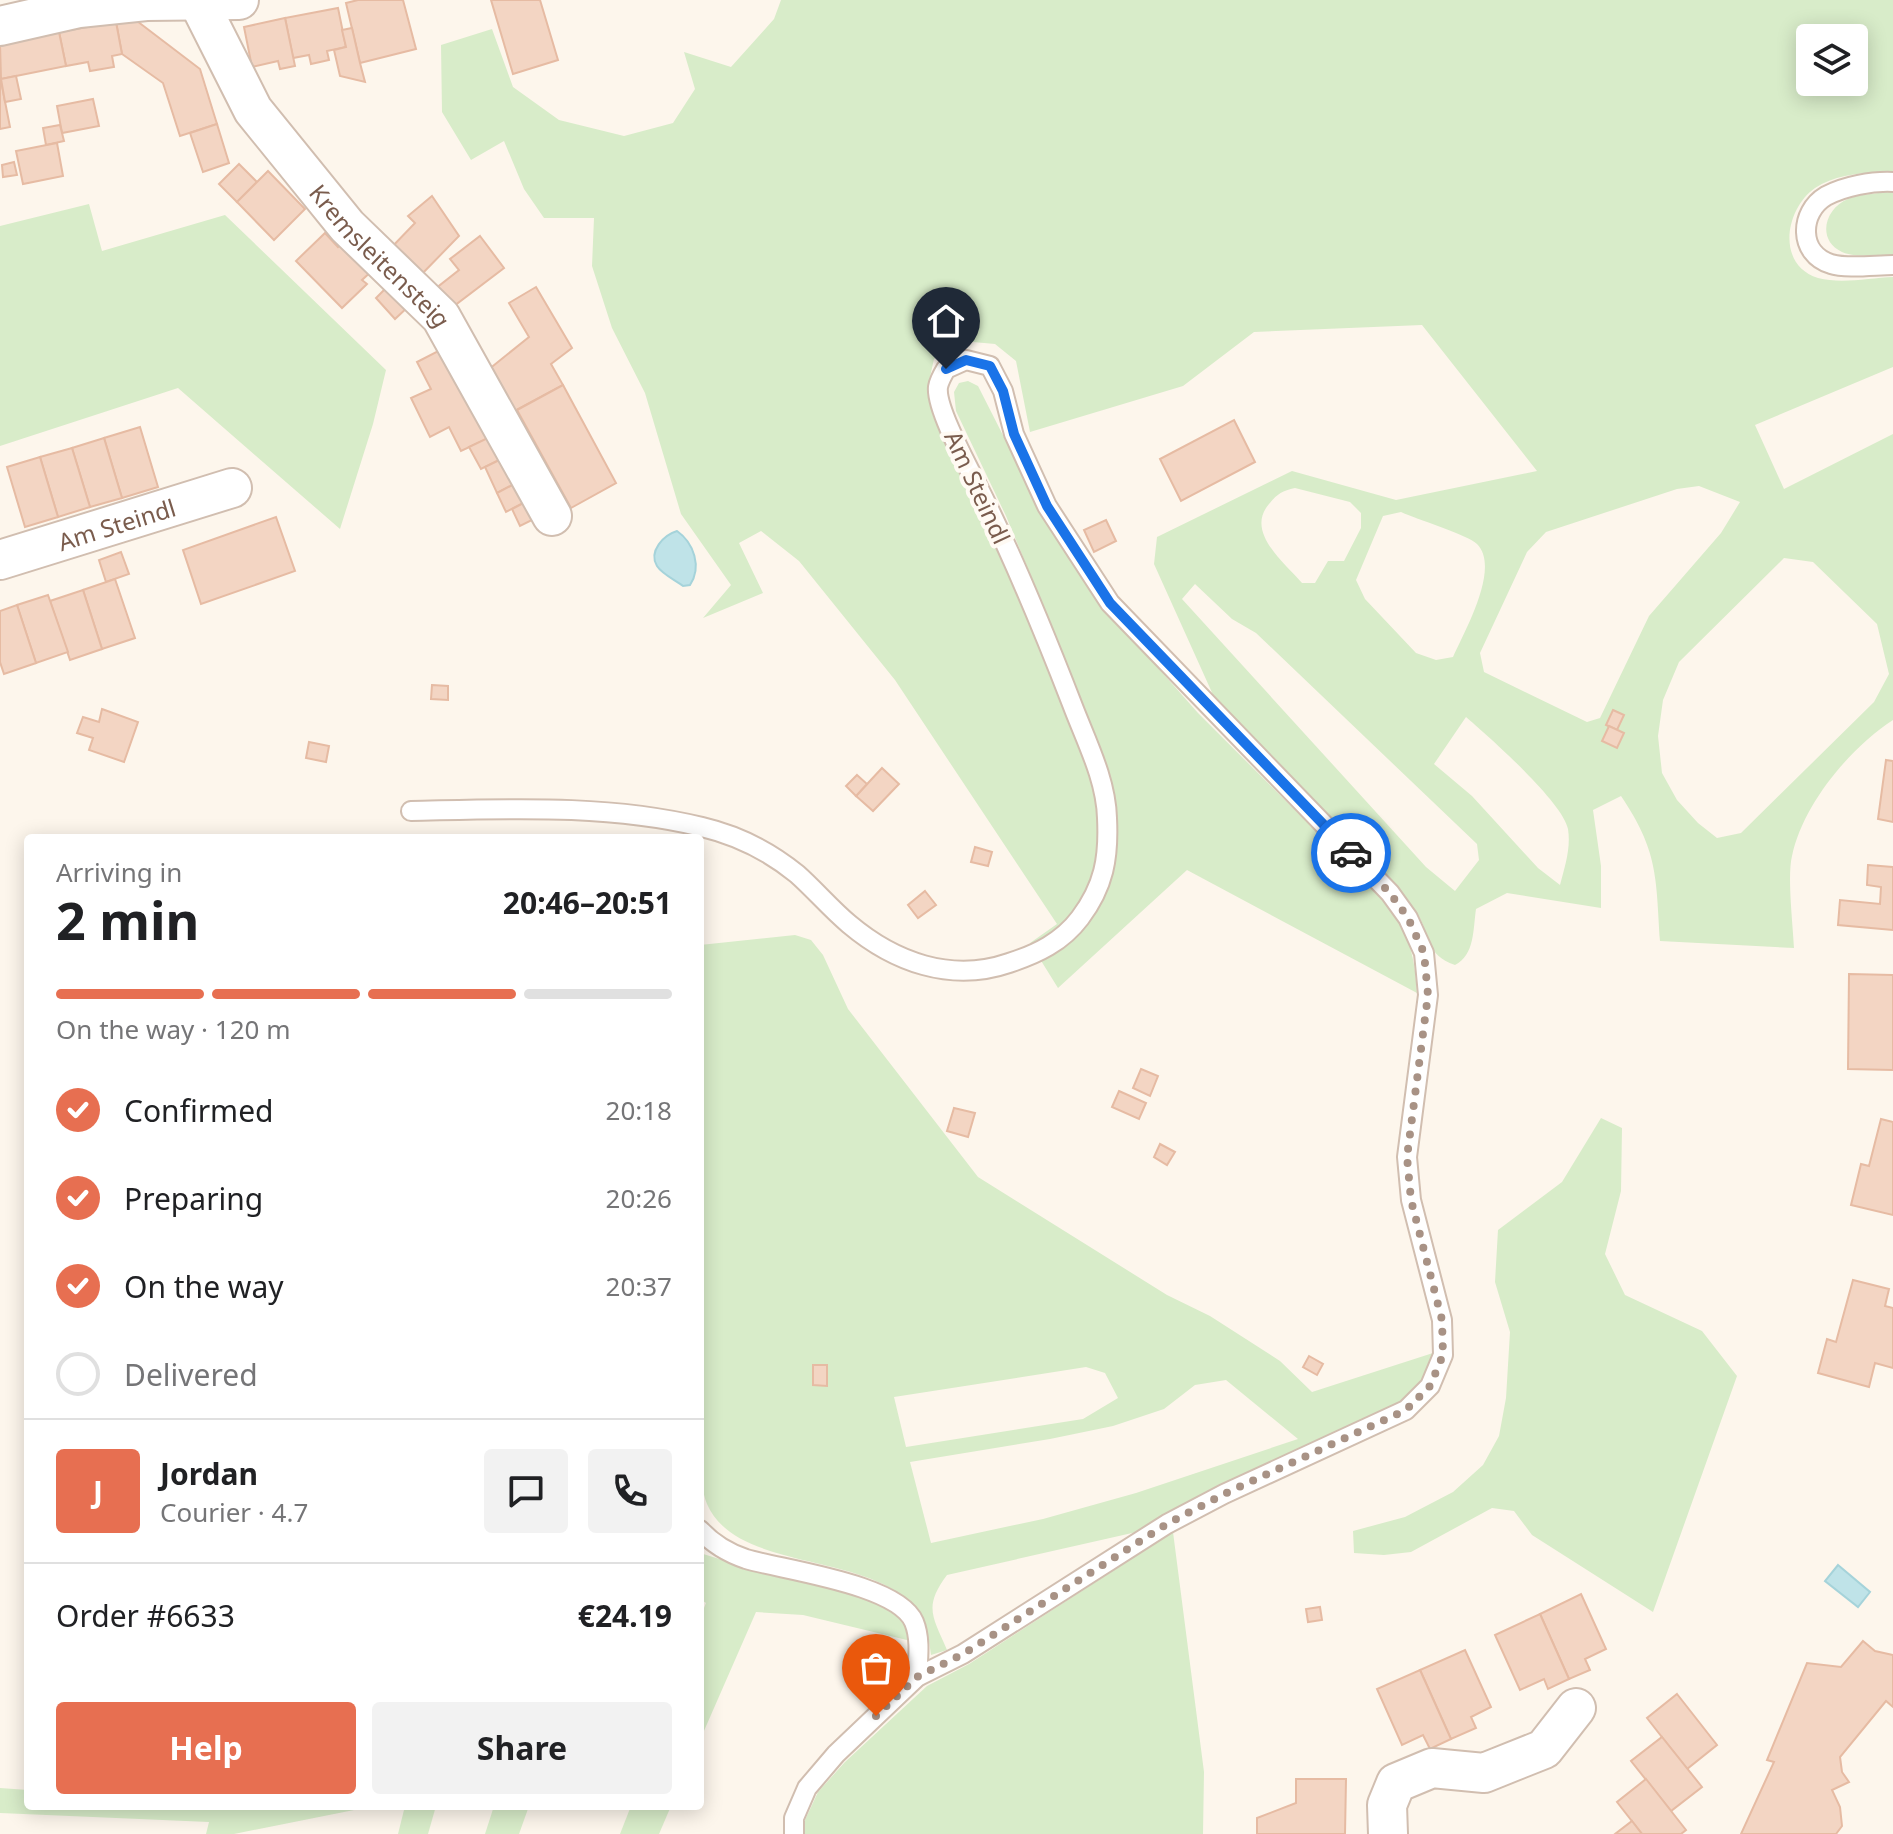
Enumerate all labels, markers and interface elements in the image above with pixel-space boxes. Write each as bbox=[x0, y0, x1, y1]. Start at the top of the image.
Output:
map controls bbox=[1796, 24, 1868, 96]
button: layers bbox=[1796, 24, 1868, 96]
street label: Kremsleitensteig bbox=[303, 177, 460, 332]
pin bbox=[912, 287, 980, 369]
icon: home bbox=[924, 299, 968, 343]
street label: Am Steindl bbox=[937, 425, 1019, 549]
street label: Am Steindl bbox=[54, 490, 179, 558]
courier bbox=[1311, 813, 1391, 893]
icon: car bbox=[1329, 831, 1373, 875]
text: Arriving in bbox=[56, 854, 182, 890]
text: 20:46–20:51 bbox=[503, 882, 672, 923]
text: 2 min bbox=[56, 884, 199, 955]
text: On the way · 120 m bbox=[56, 1011, 290, 1047]
icon: check bbox=[56, 1088, 100, 1132]
text: Confirmed bbox=[124, 1090, 274, 1131]
text: 20:18 bbox=[606, 1092, 672, 1128]
icon: check bbox=[56, 1176, 100, 1220]
text: Preparing bbox=[124, 1178, 263, 1219]
text: 20:26 bbox=[606, 1180, 672, 1216]
icon: check bbox=[56, 1264, 100, 1308]
text: On the way bbox=[124, 1266, 284, 1307]
text: 20:37 bbox=[606, 1268, 672, 1304]
text: Delivered bbox=[124, 1354, 258, 1395]
button: chat bbox=[484, 1449, 568, 1533]
button: phone bbox=[588, 1449, 672, 1533]
text: Jordan bbox=[160, 1453, 258, 1494]
text: J bbox=[93, 1471, 103, 1512]
text: Courier · 4.7 bbox=[160, 1494, 308, 1530]
text: Order #6633 bbox=[56, 1595, 235, 1636]
text: €24.19 bbox=[578, 1595, 672, 1636]
pin bbox=[842, 1634, 910, 1716]
icon: bag bbox=[854, 1646, 898, 1690]
button: Help bbox=[56, 1702, 356, 1794]
button: Share bbox=[372, 1702, 672, 1794]

